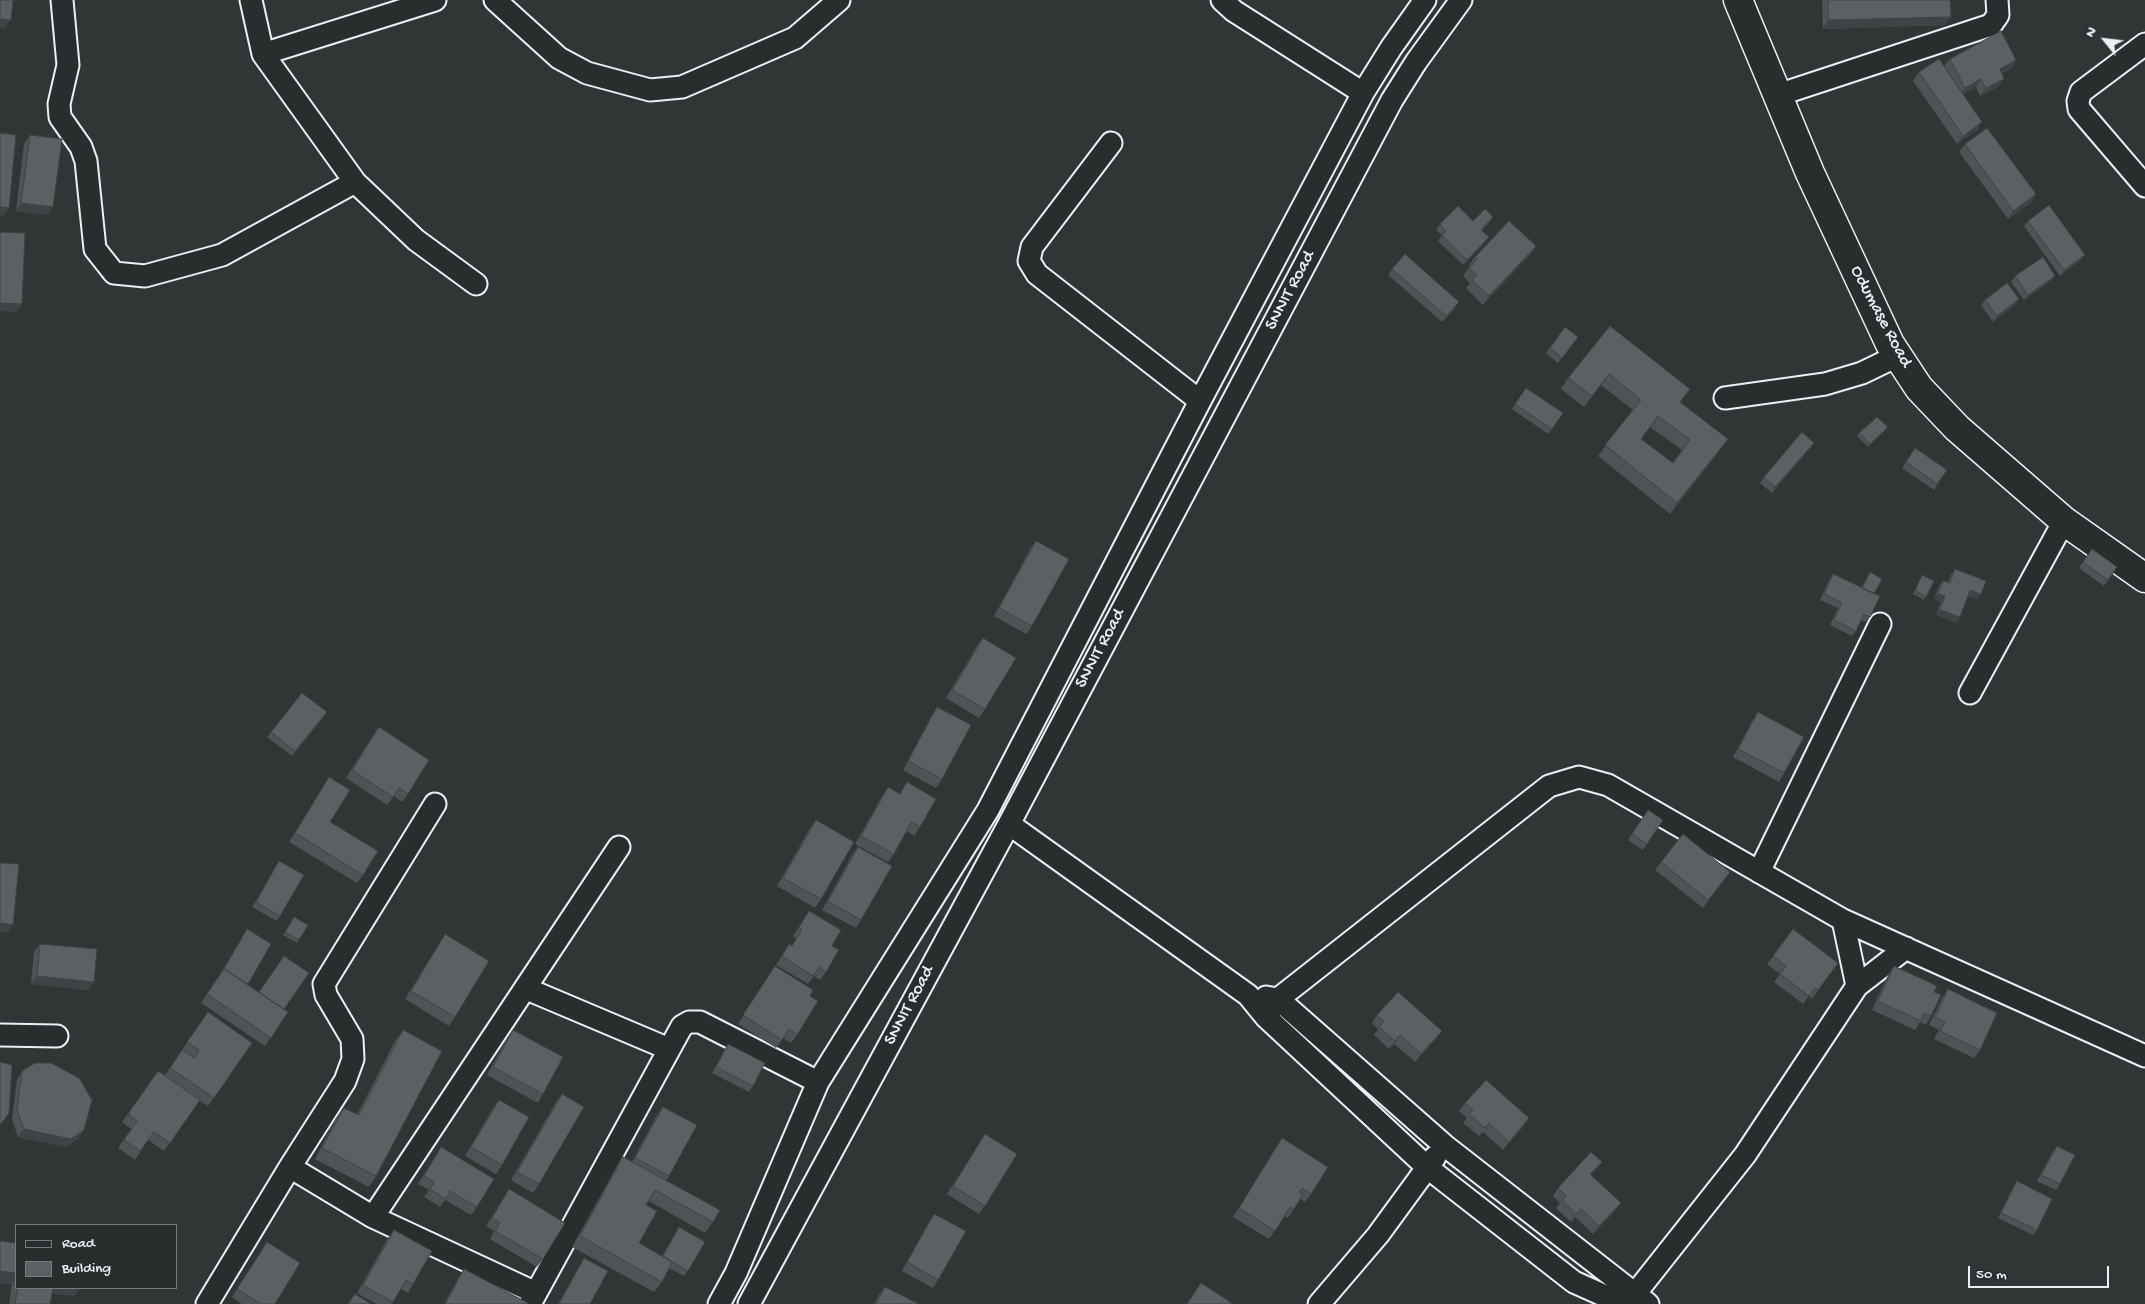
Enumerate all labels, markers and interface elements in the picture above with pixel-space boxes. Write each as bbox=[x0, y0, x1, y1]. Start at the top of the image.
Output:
north arrow bbox=[2080, 15, 2130, 65]
text: N bbox=[2082, 24, 2101, 41]
street label: SNNIT Road bbox=[1261, 248, 1321, 334]
street label: Odumase Road bbox=[1844, 262, 1916, 372]
street label: SNNIT Road bbox=[1071, 606, 1131, 692]
street label: SNNIT Road bbox=[880, 963, 940, 1049]
legend bbox=[15, 1224, 178, 1289]
text: Road bbox=[62, 1235, 95, 1253]
scale bar bbox=[1970, 1256, 2111, 1288]
text: Building bbox=[62, 1260, 111, 1278]
text: 50 m bbox=[1976, 1266, 2007, 1284]

